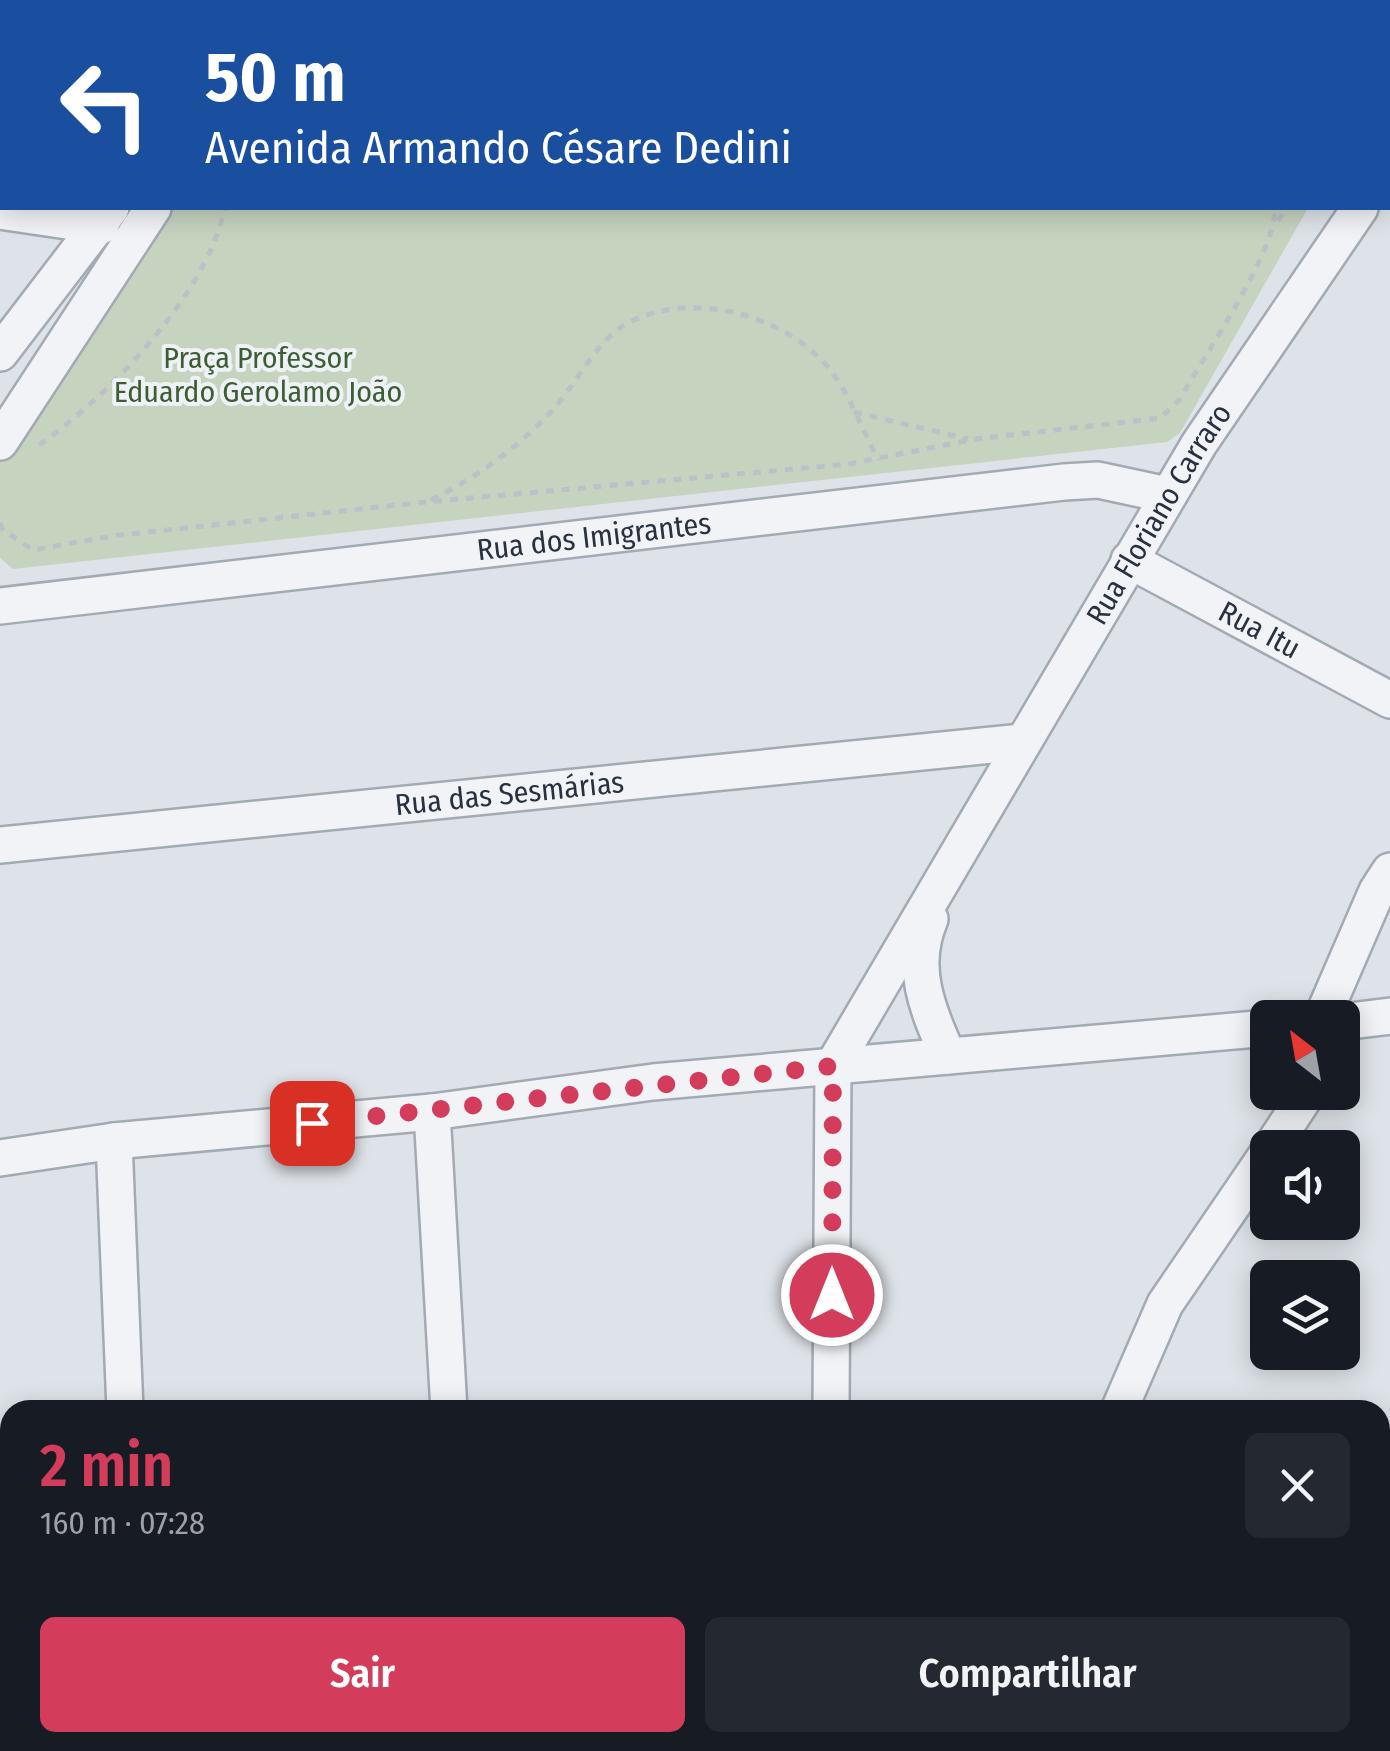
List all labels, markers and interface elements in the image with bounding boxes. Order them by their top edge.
text: 50 m [205,36,346,120]
icon: left [40,40,170,170]
text: Avenida Armando Césare Dedini [205,121,792,175]
park label: Praça Professor Eduardo Gerolamo João [114,340,402,410]
street label: Rua Floriano Carraro [1079,397,1239,631]
street label: Rua dos Imigrantes [475,505,713,568]
street label: Rua Itu [1212,593,1306,666]
street label: Rua das Sesmárias [393,764,626,823]
north arrow [1250,1000,1360,1110]
map controls [1250,1000,1360,1370]
pin [270,1081,355,1166]
icon: arrive [285,1096,340,1151]
button: sound [1250,1130,1360,1240]
position arrow [780,1243,884,1347]
button: layers [1250,1260,1360,1370]
text: 2 min [40,1430,173,1502]
button: close [1245,1433,1350,1538]
text: 160 m · 07:28 [40,1504,205,1542]
button: Sair [40,1617,685,1732]
button: Compartilhar [705,1617,1350,1732]

